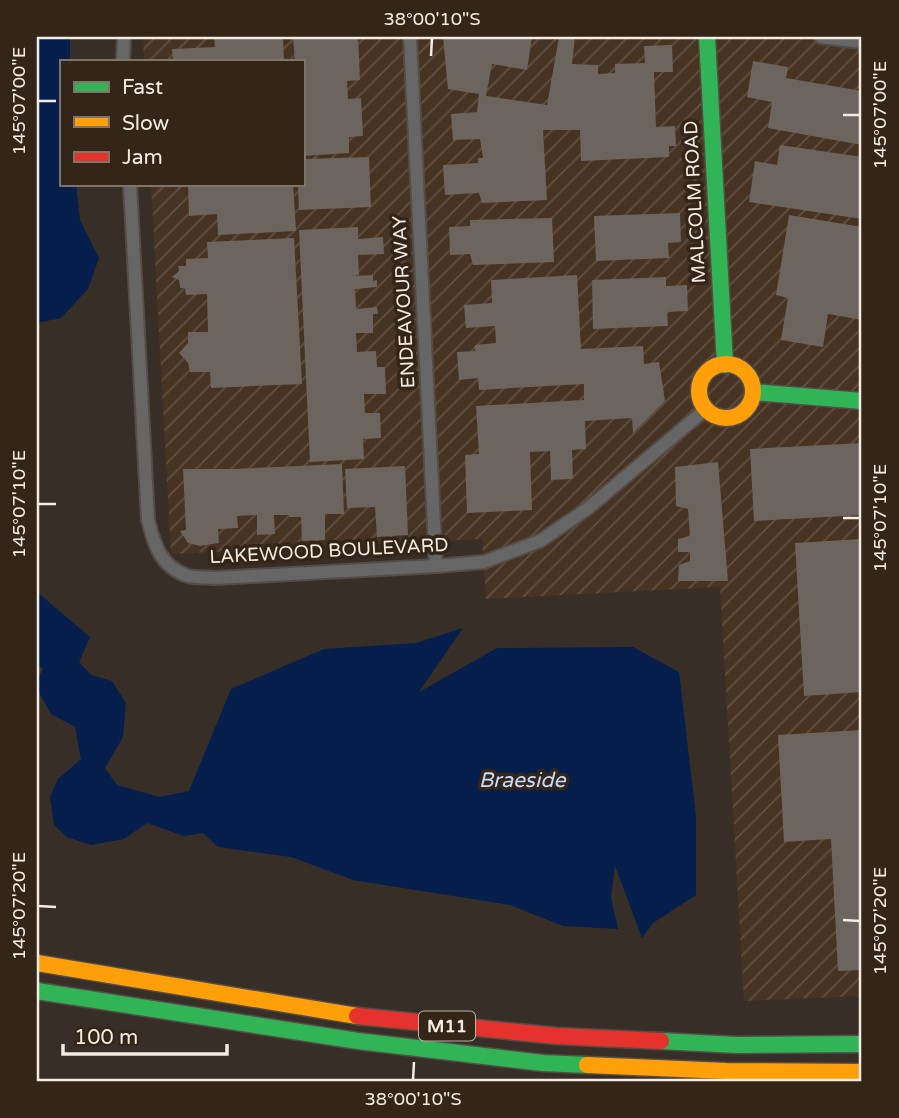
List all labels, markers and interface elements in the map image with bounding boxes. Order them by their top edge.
text: 38°00'10"S [383,8,481,30]
text: 145°07'00"E [8,47,30,155]
legend [60,60,304,186]
text: 145°07'00"E [869,61,891,169]
text: Fast [122,75,163,100]
text: Slow [122,111,170,136]
street label: MALCOLM ROAD [680,120,710,284]
text: Jam [122,145,163,170]
street label: ENDEAVOUR WAY [388,215,420,389]
text: 145°07'10"E [8,450,30,558]
text: 145°07'10"E [869,464,891,572]
street label: LAKEWOOD BOULEVARD [209,534,449,568]
water label: Braeside [479,768,566,793]
text: 145°07'20"E [8,852,30,960]
text: 145°07'20"E [869,867,891,975]
road number: M11 [419,1012,475,1041]
scale bar [63,1013,228,1057]
text: 100 m [74,1025,138,1050]
text: 38°00'10"S [364,1088,462,1110]

